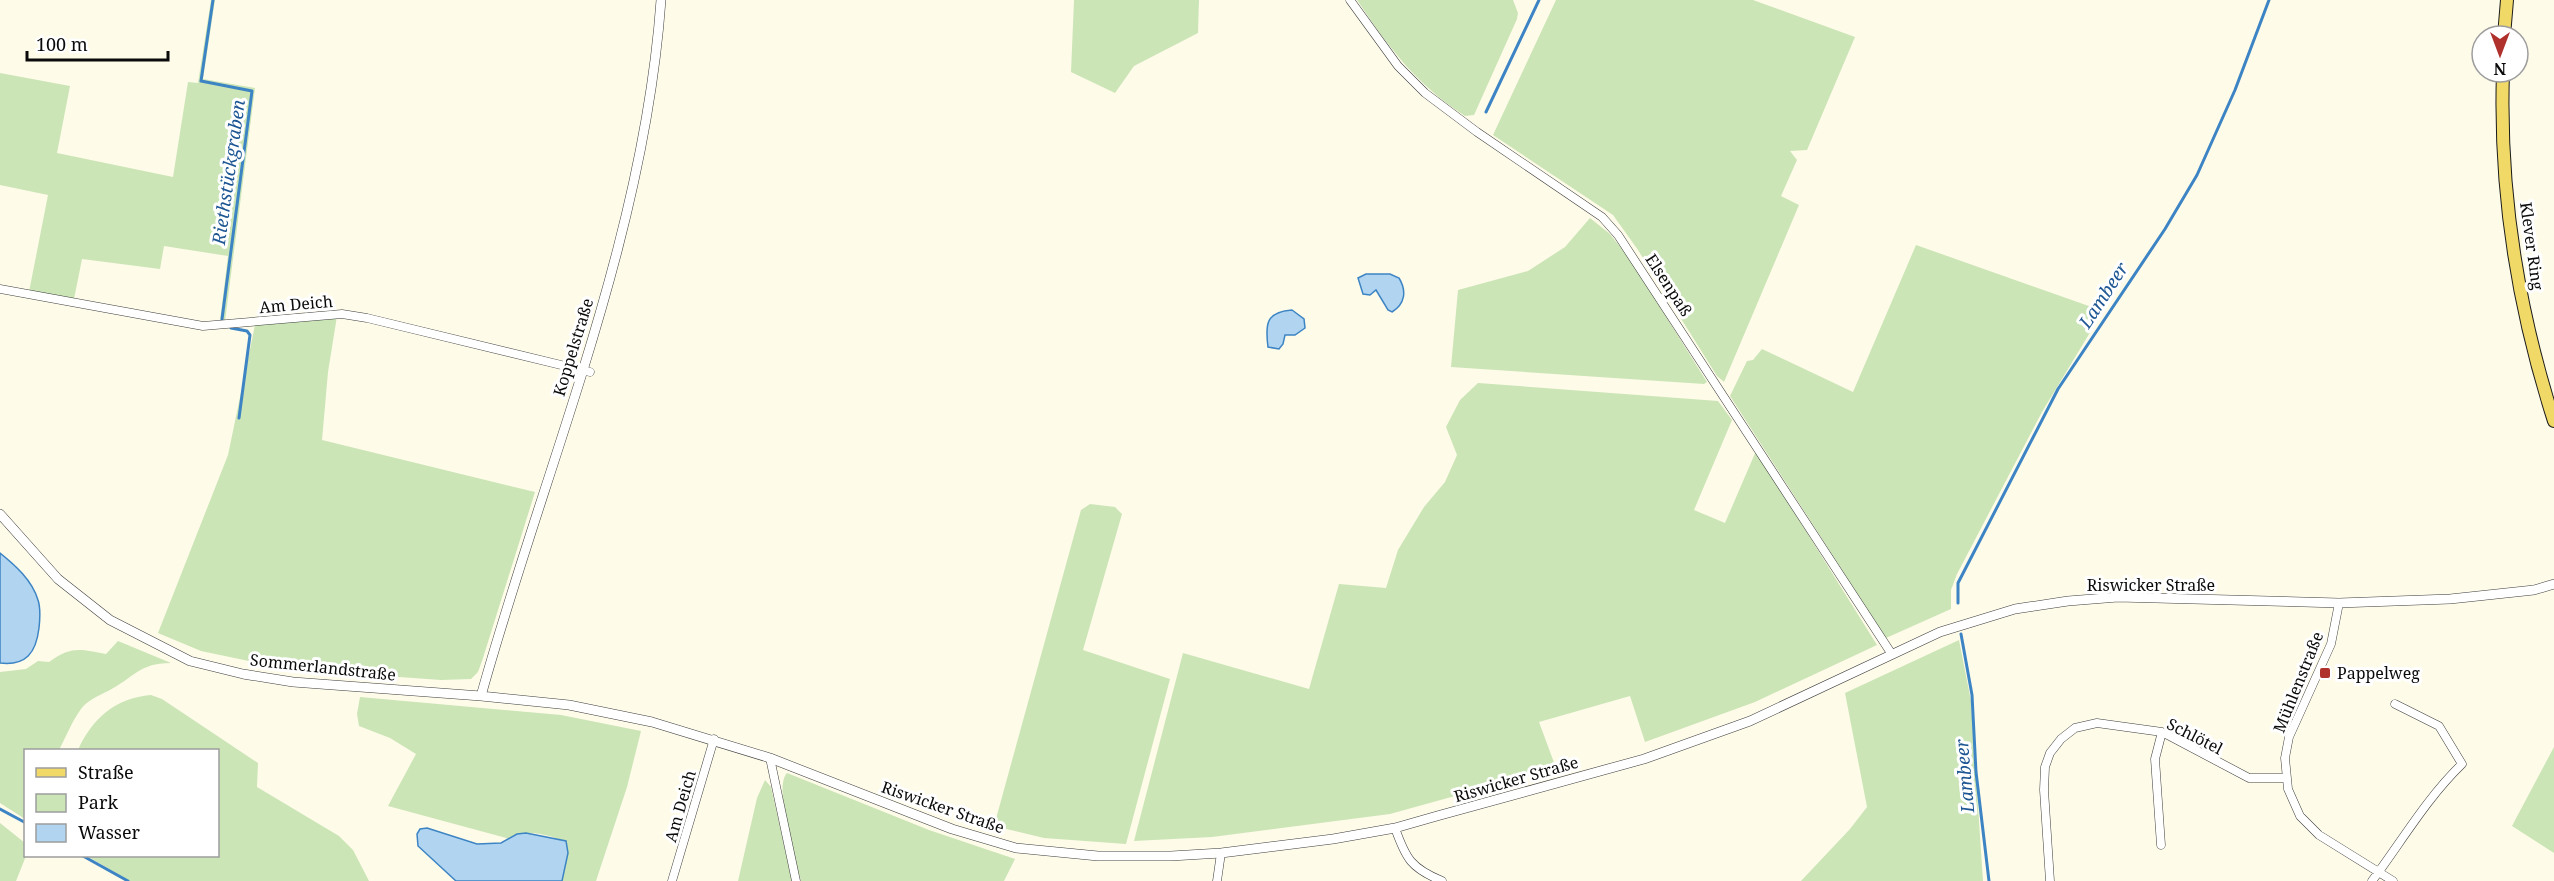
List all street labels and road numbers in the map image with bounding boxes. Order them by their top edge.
street label: Klever Ring [2515,201,2549,292]
street label: Elsenpaß [1641,250,1697,320]
street label: Am Deich [258,290,334,318]
street label: Koppelstraße [548,295,598,399]
street label: Riswicker Straße [2087,574,2215,596]
street label: Mühlenstraße [2268,628,2328,736]
street label: Sommerlandstraße [249,648,397,686]
street label: Schlötel [2163,713,2227,759]
street label: Riswicker Straße [1451,751,1581,807]
street label: Am Deich [659,767,701,845]
street label: Riswicker Straße [879,776,1007,838]

